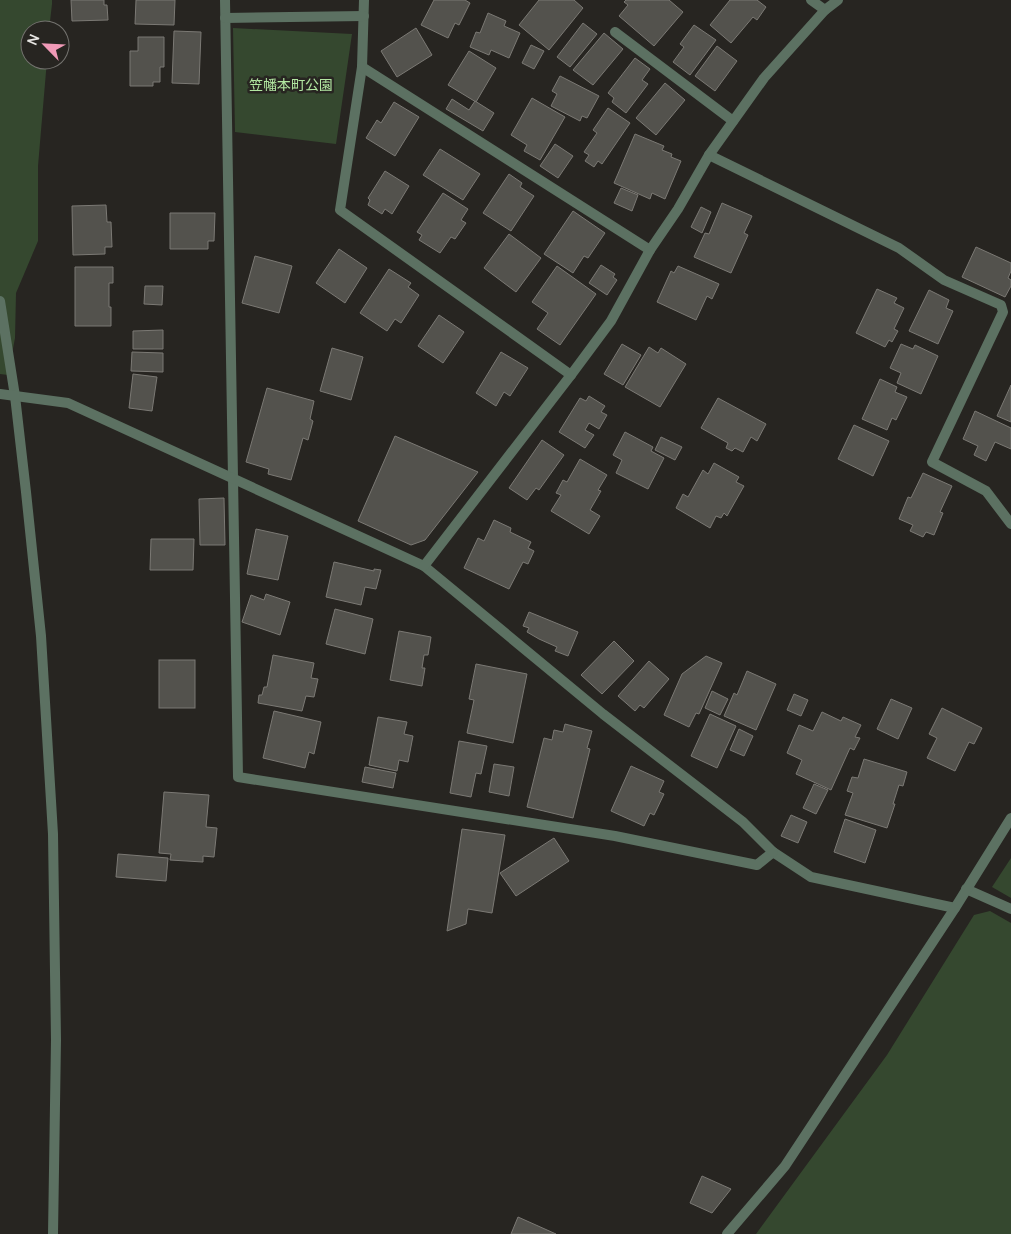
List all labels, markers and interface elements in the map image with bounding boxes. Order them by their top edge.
north arrow [20,20,70,70]
text: N [22,31,43,48]
park label: 笠幡本町公園 [249,75,333,94]

